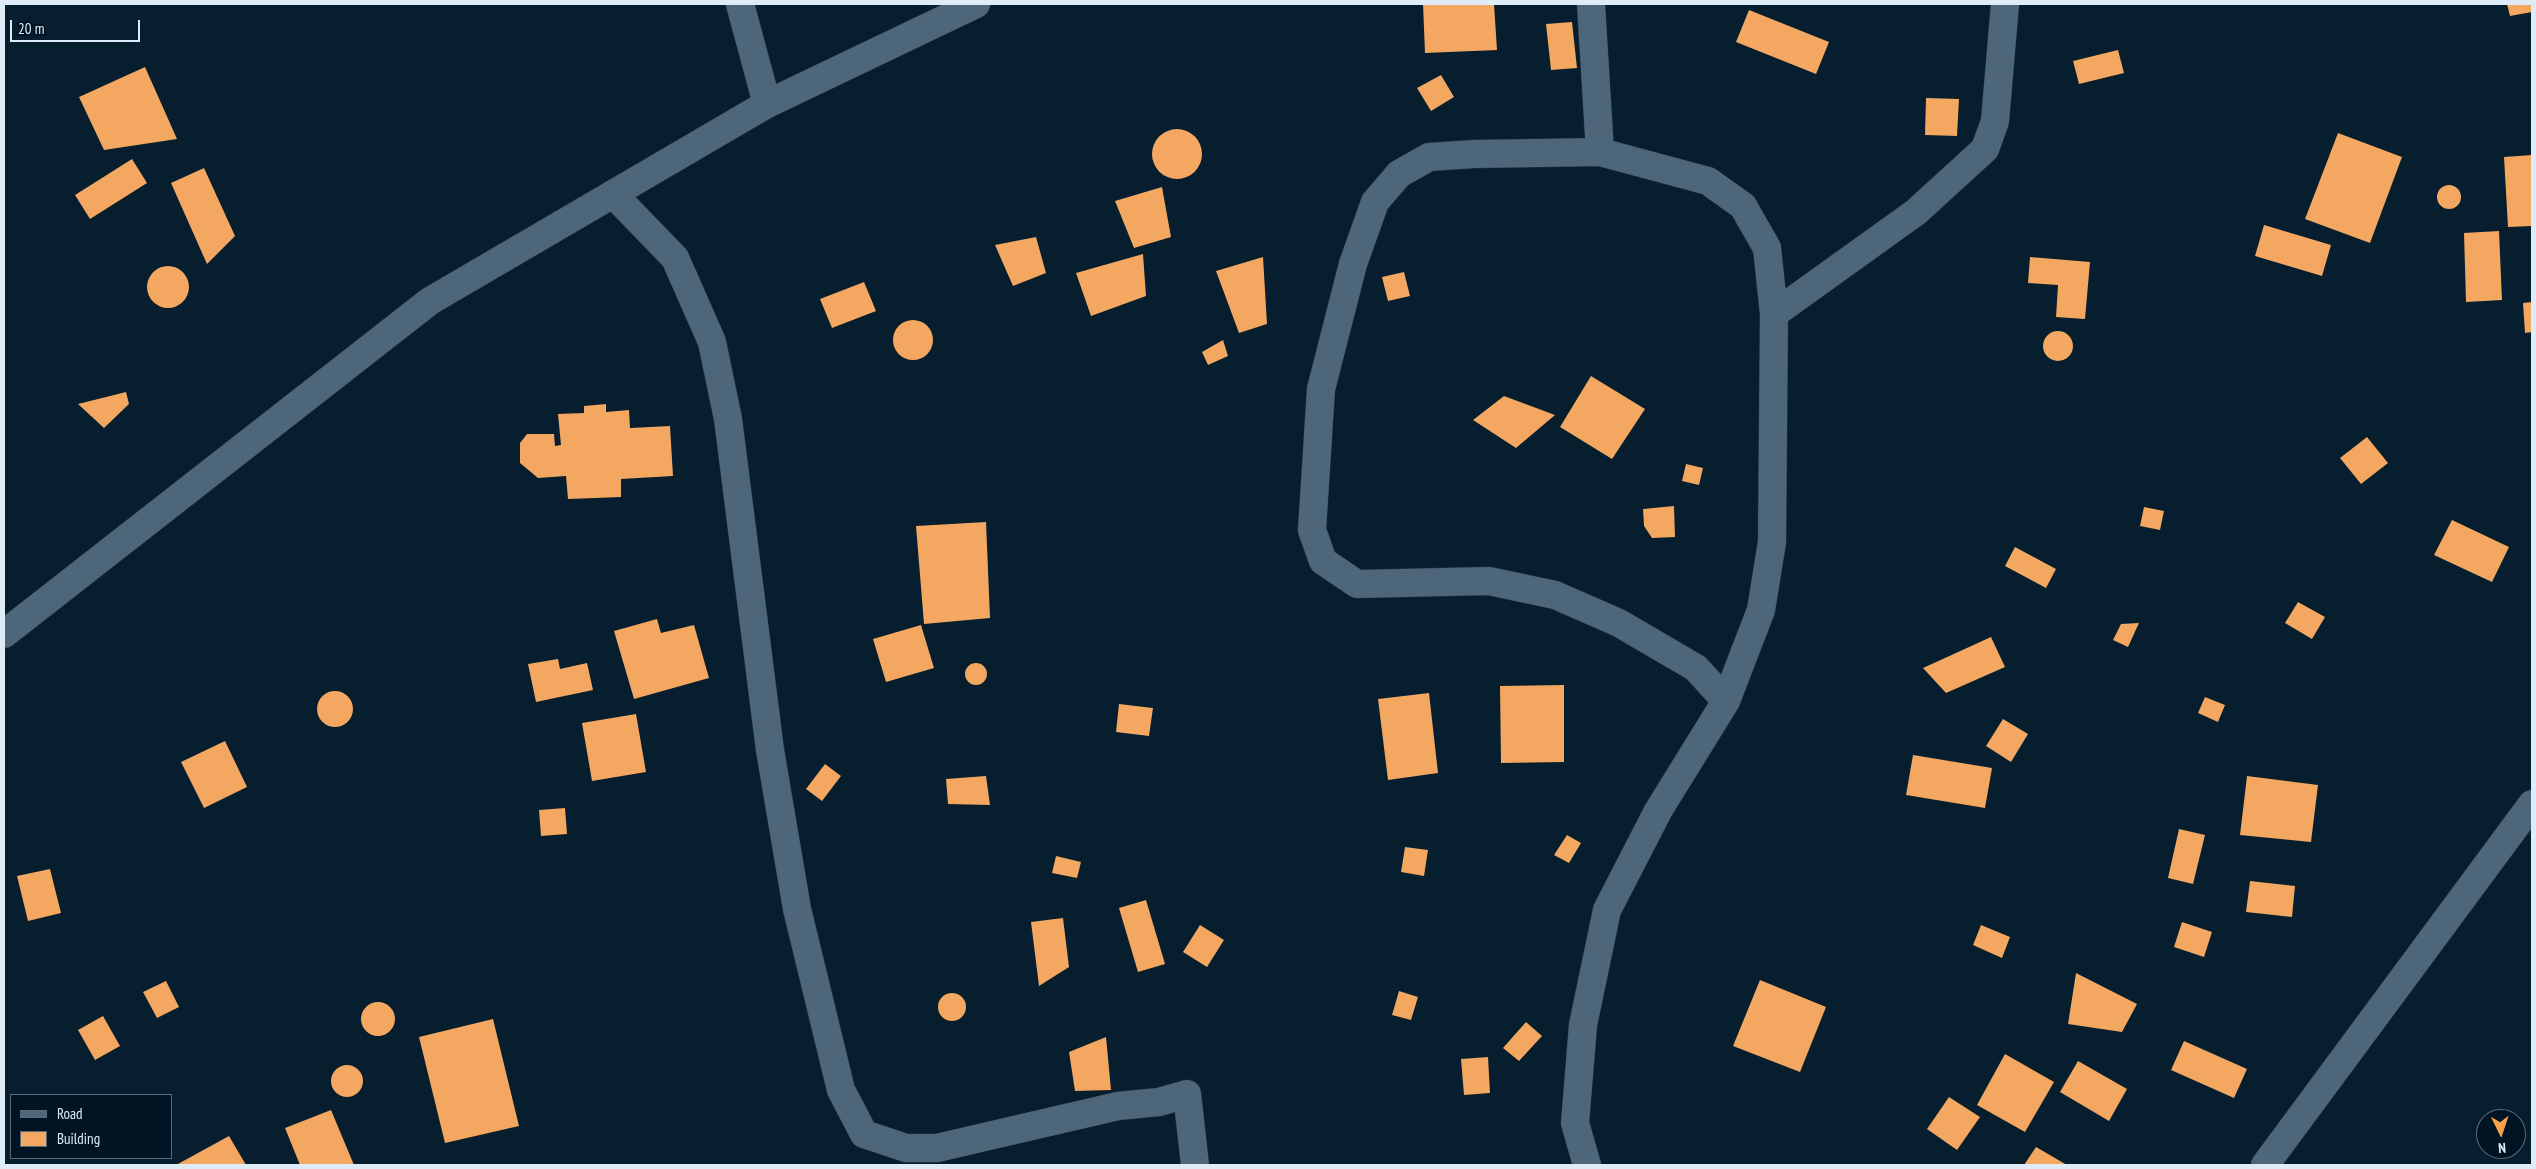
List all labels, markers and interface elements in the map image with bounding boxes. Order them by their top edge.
scale bar [12,10,142,42]
text: 20 m [18,19,44,38]
legend [10,1094,172,1159]
text: Road [57,1104,83,1123]
north arrow [2476,1109,2526,1159]
text: Building [57,1129,100,1148]
text: N [2498,1139,2506,1157]

